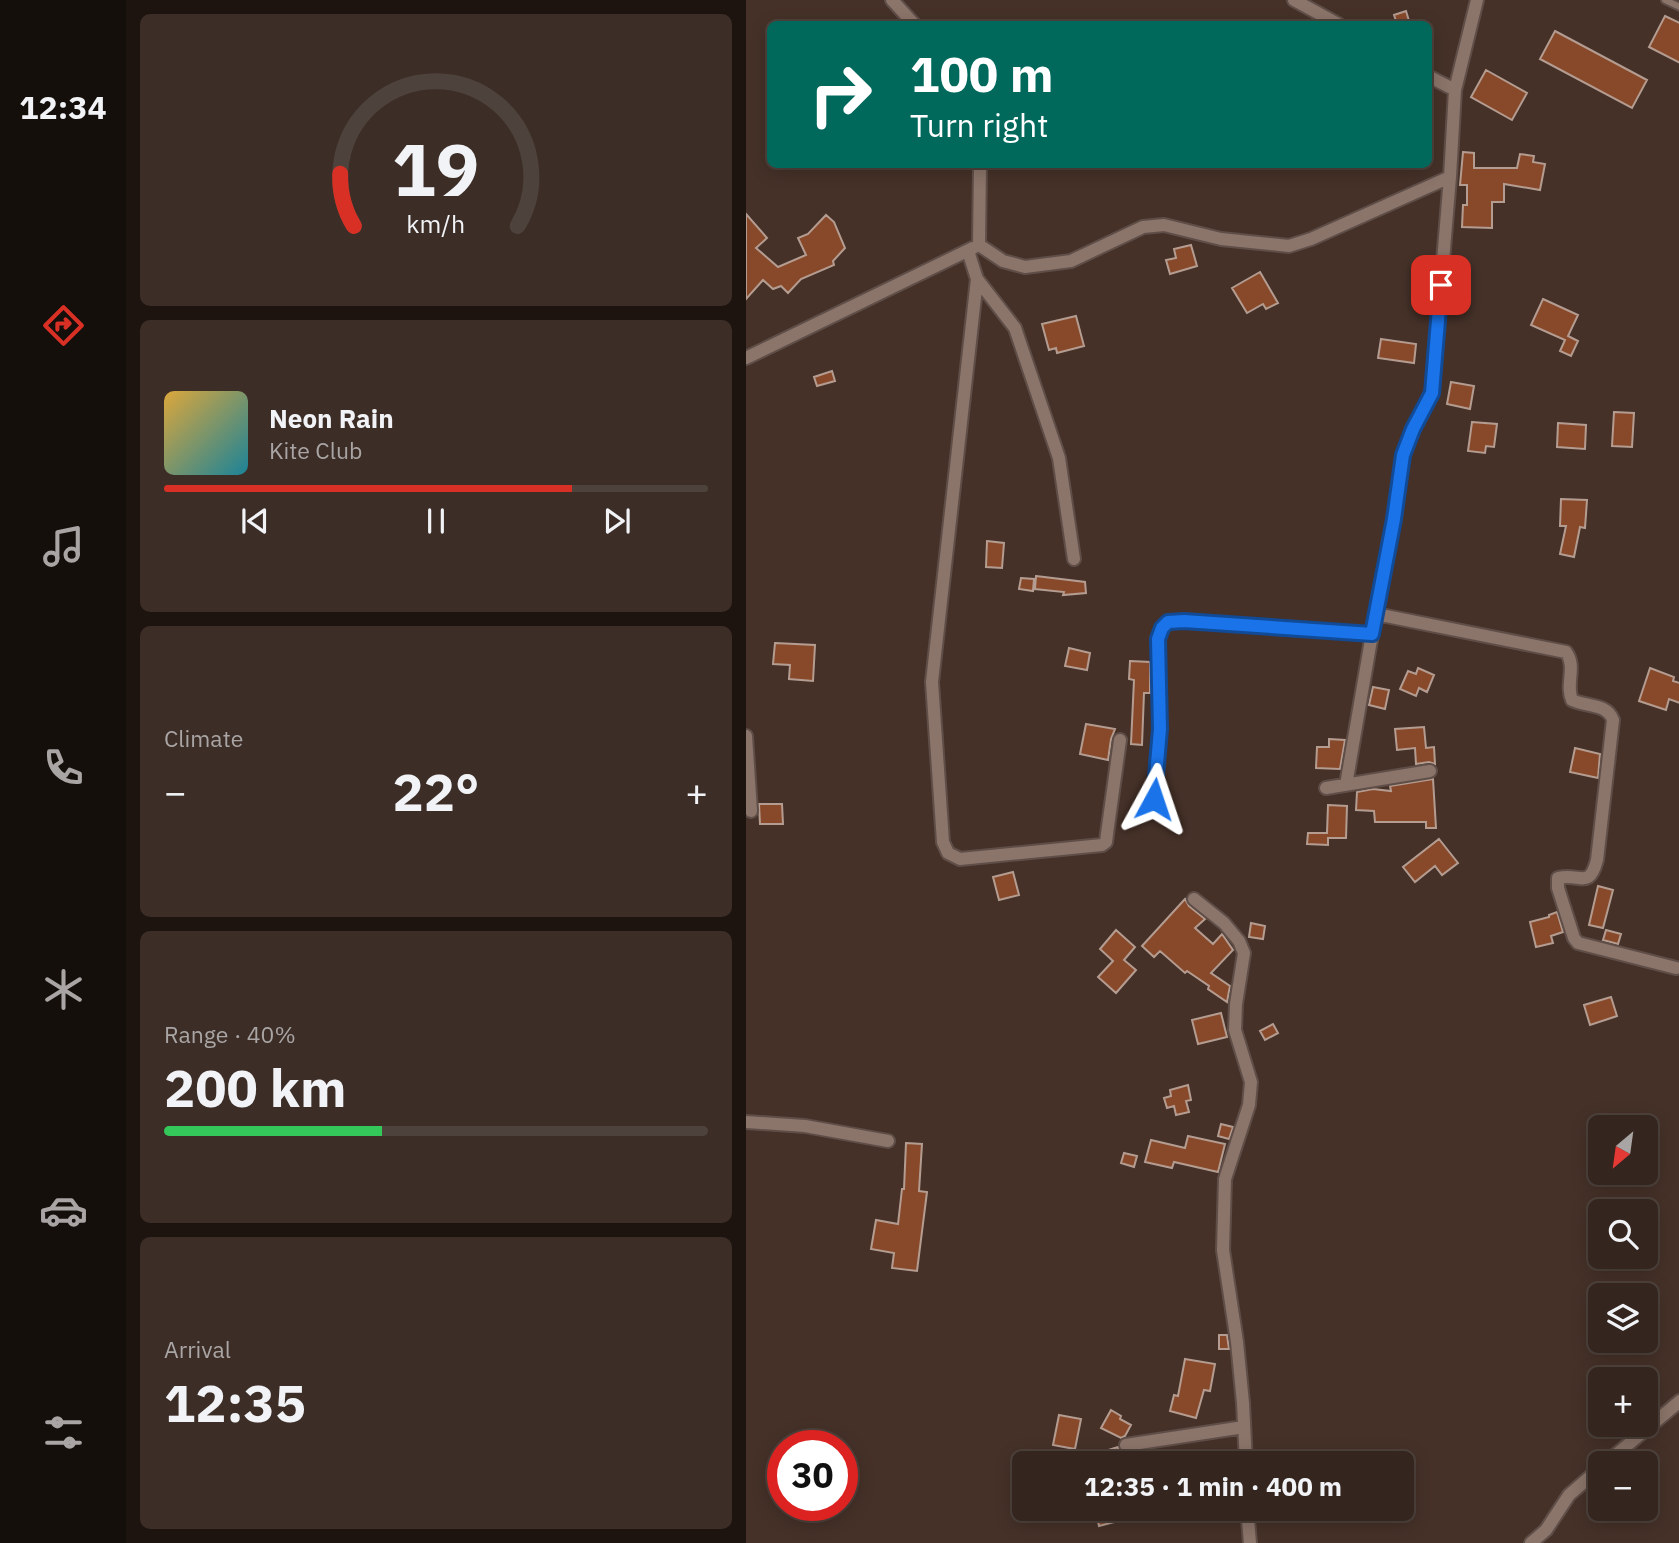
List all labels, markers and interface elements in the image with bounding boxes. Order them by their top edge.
text: 100 m [910,42,1054,105]
icon: right [795,49,886,140]
text: 12:34 [19,86,107,128]
text: Turn right [910,104,1048,146]
text: 19 [392,121,480,216]
text: km/h [407,207,465,240]
pin [1411,255,1471,315]
icon: arrive [1422,266,1460,304]
icon: directions [39,301,88,350]
text: Neon Rain [269,401,394,435]
text: Kite Club [269,435,362,465]
icon: previous [236,502,274,540]
icon: pause [417,502,455,540]
icon: next [598,502,636,540]
icon: music [39,522,88,571]
text: Climate [164,723,243,753]
icon: phone [39,743,88,792]
text: 22° [393,758,479,825]
position arrow [1117,762,1191,836]
text: − [164,767,187,816]
text: + [685,767,708,816]
icon: climate [39,965,88,1014]
text: Range · 40% [164,1019,296,1049]
text: 200 km [164,1054,346,1121]
north arrow [1588,1115,1658,1185]
map controls [1588,1115,1658,1521]
icon: car [39,1186,88,1235]
button: search [1588,1199,1658,1269]
button: layers [1588,1283,1658,1353]
text: Arrival [164,1334,231,1364]
button: + [1588,1367,1658,1437]
text: 12:35 [164,1369,306,1436]
icon: filters [39,1408,88,1457]
speed limit sign: 30 [767,1430,858,1521]
button: − [1588,1451,1658,1521]
text: 12:35 · 1 min · 400 m [1084,1469,1342,1503]

